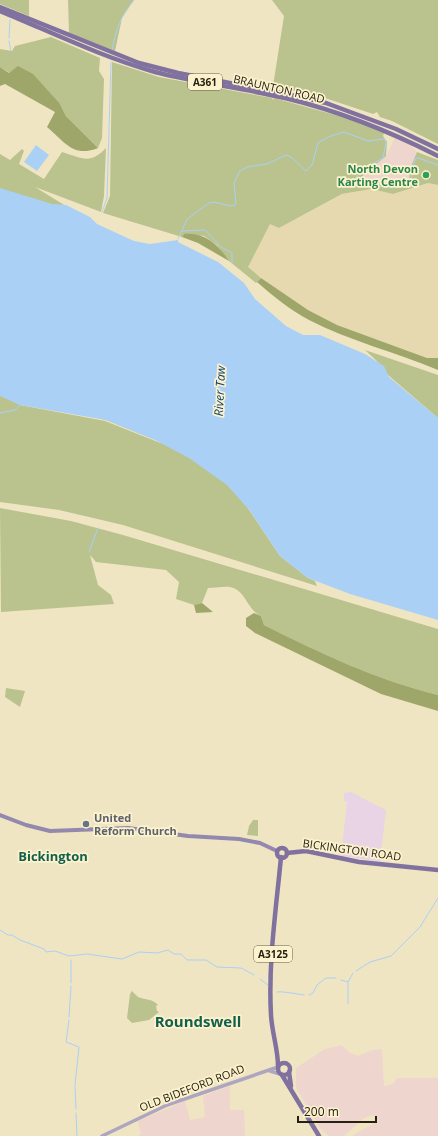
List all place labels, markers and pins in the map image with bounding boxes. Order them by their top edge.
place label: North Devon Karting Centre [338,161,418,189]
marker: North Devon Karting Centre [421,170,431,180]
place label: United Reform Church [94,810,177,838]
marker: United Reform Church [81,819,91,829]

